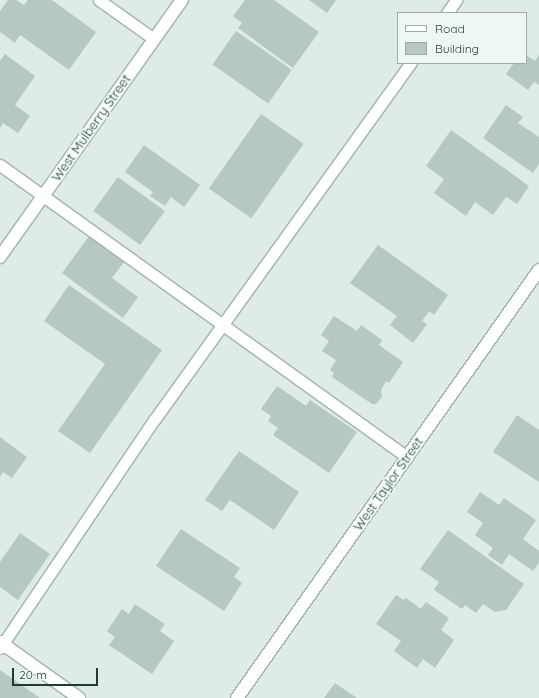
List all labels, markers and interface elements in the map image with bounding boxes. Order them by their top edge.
legend [397,12,527,64]
text: Road [435,21,465,36]
text: Building [435,41,479,56]
street label: West Mulberry Street [48,72,134,184]
street label: West Taylor Street [350,434,426,534]
scale bar [14,660,100,686]
text: 20 m [19,667,47,682]

